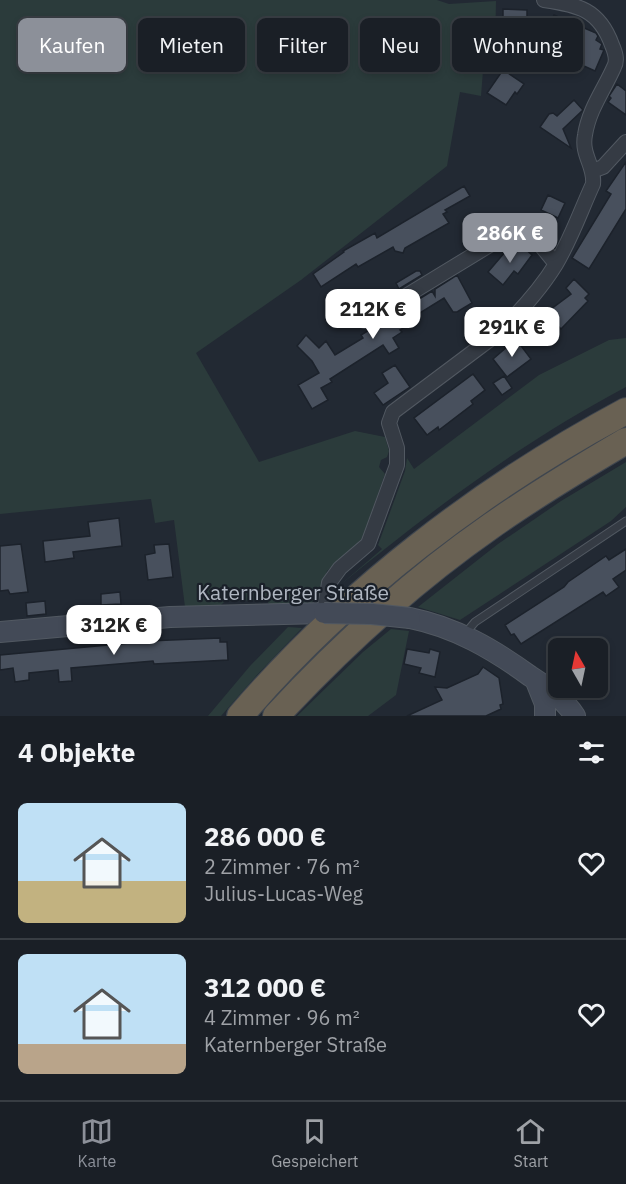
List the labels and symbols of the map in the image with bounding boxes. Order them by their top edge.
pin: 286K € [461,213,559,264]
pin: 212K € [324,289,422,340]
pin: 291K € [463,307,561,358]
street label: Katernberger Straße [197,578,389,606]
pin: 312K € [65,605,163,656]
north arrow [548,638,608,698]

